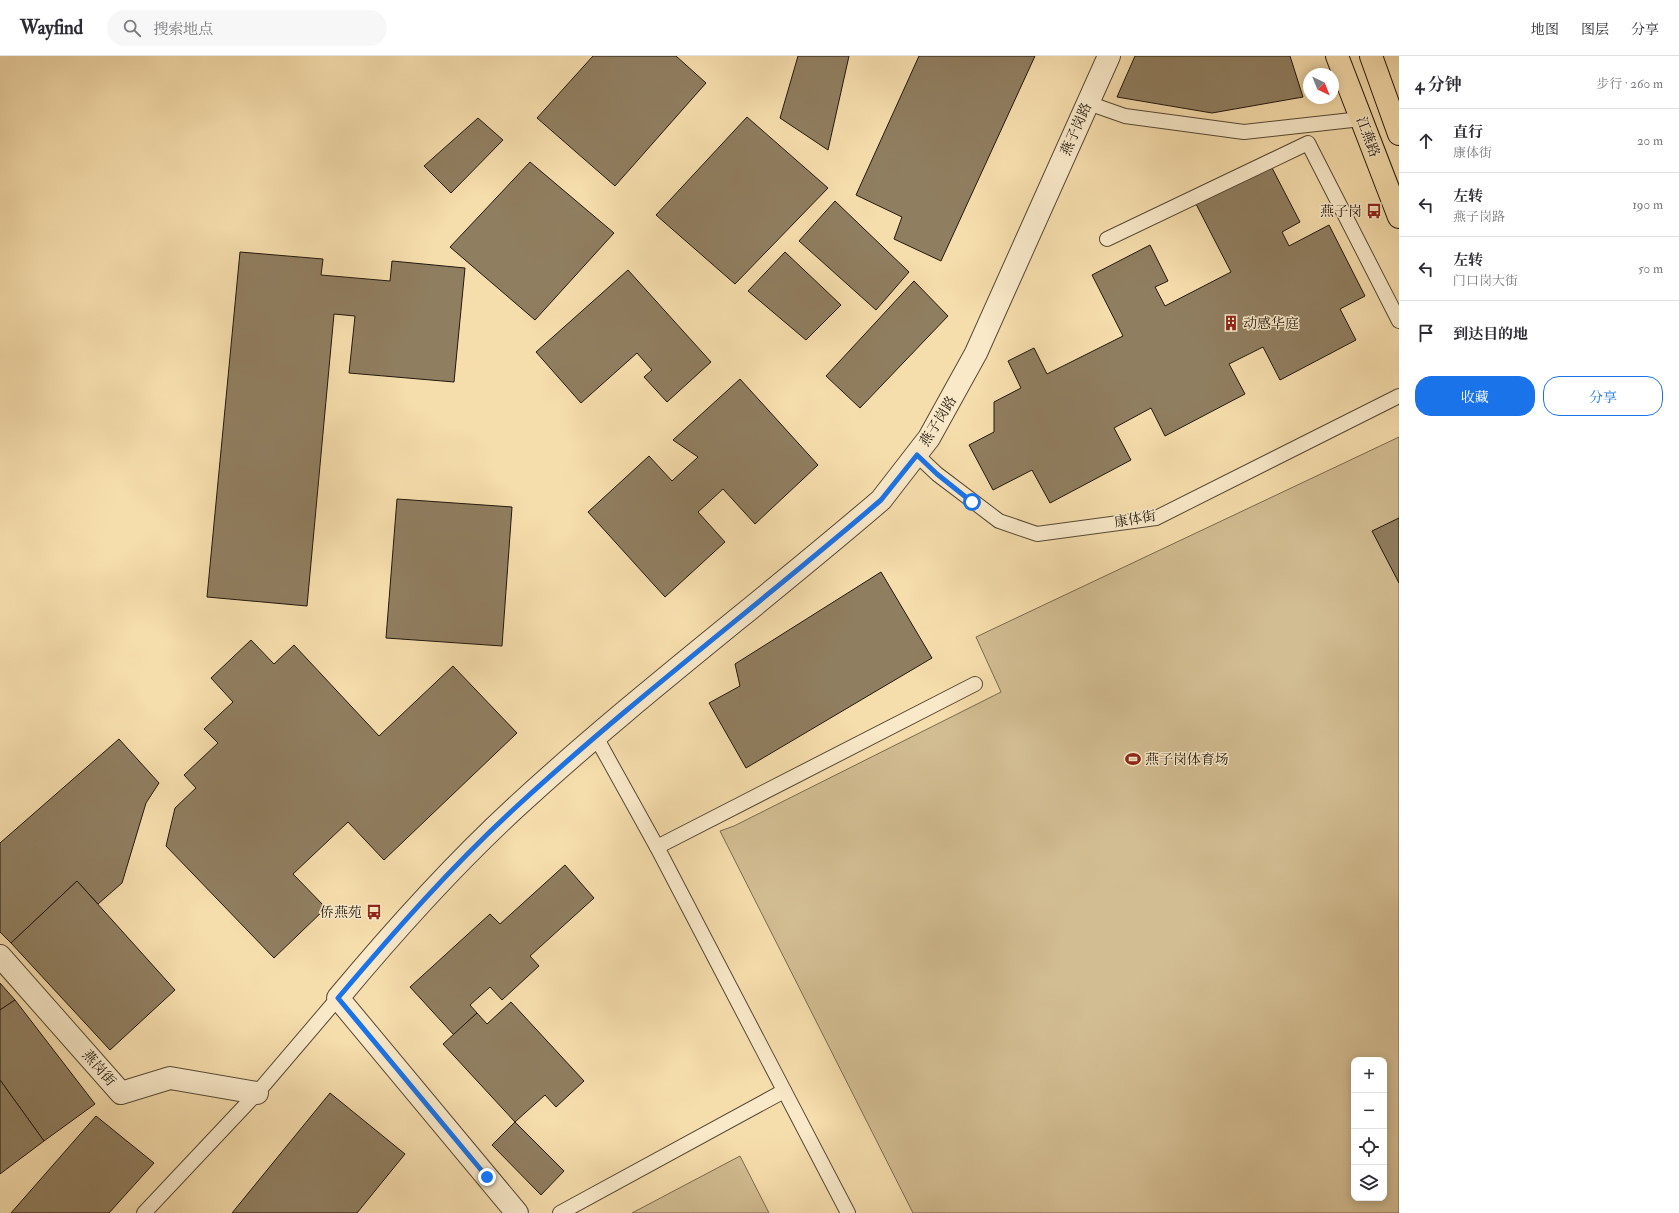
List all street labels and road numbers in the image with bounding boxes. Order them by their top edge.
street label: 燕子岗路 [1057,100,1095,158]
street label: 江燕路 [1353,114,1383,160]
street label: 燕子岗路 [916,393,960,449]
street label: 康体街 [1113,507,1157,531]
street label: 燕岗街 [79,1047,119,1089]

